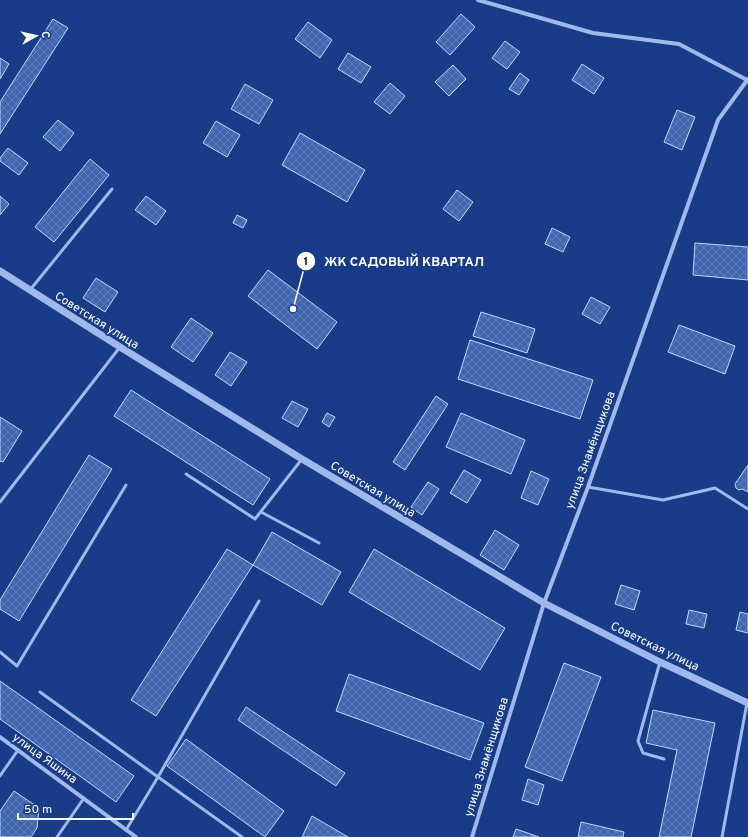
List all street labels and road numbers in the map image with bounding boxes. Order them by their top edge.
street label: Советская улица [51,288,142,353]
street label: улица Знамёнщикова [562,389,620,511]
street label: Советская улица [327,458,418,522]
street label: Советская улица [608,619,702,675]
street label: улица Знамёнщикова [461,696,513,819]
street label: улица Яшина [9,730,80,788]

